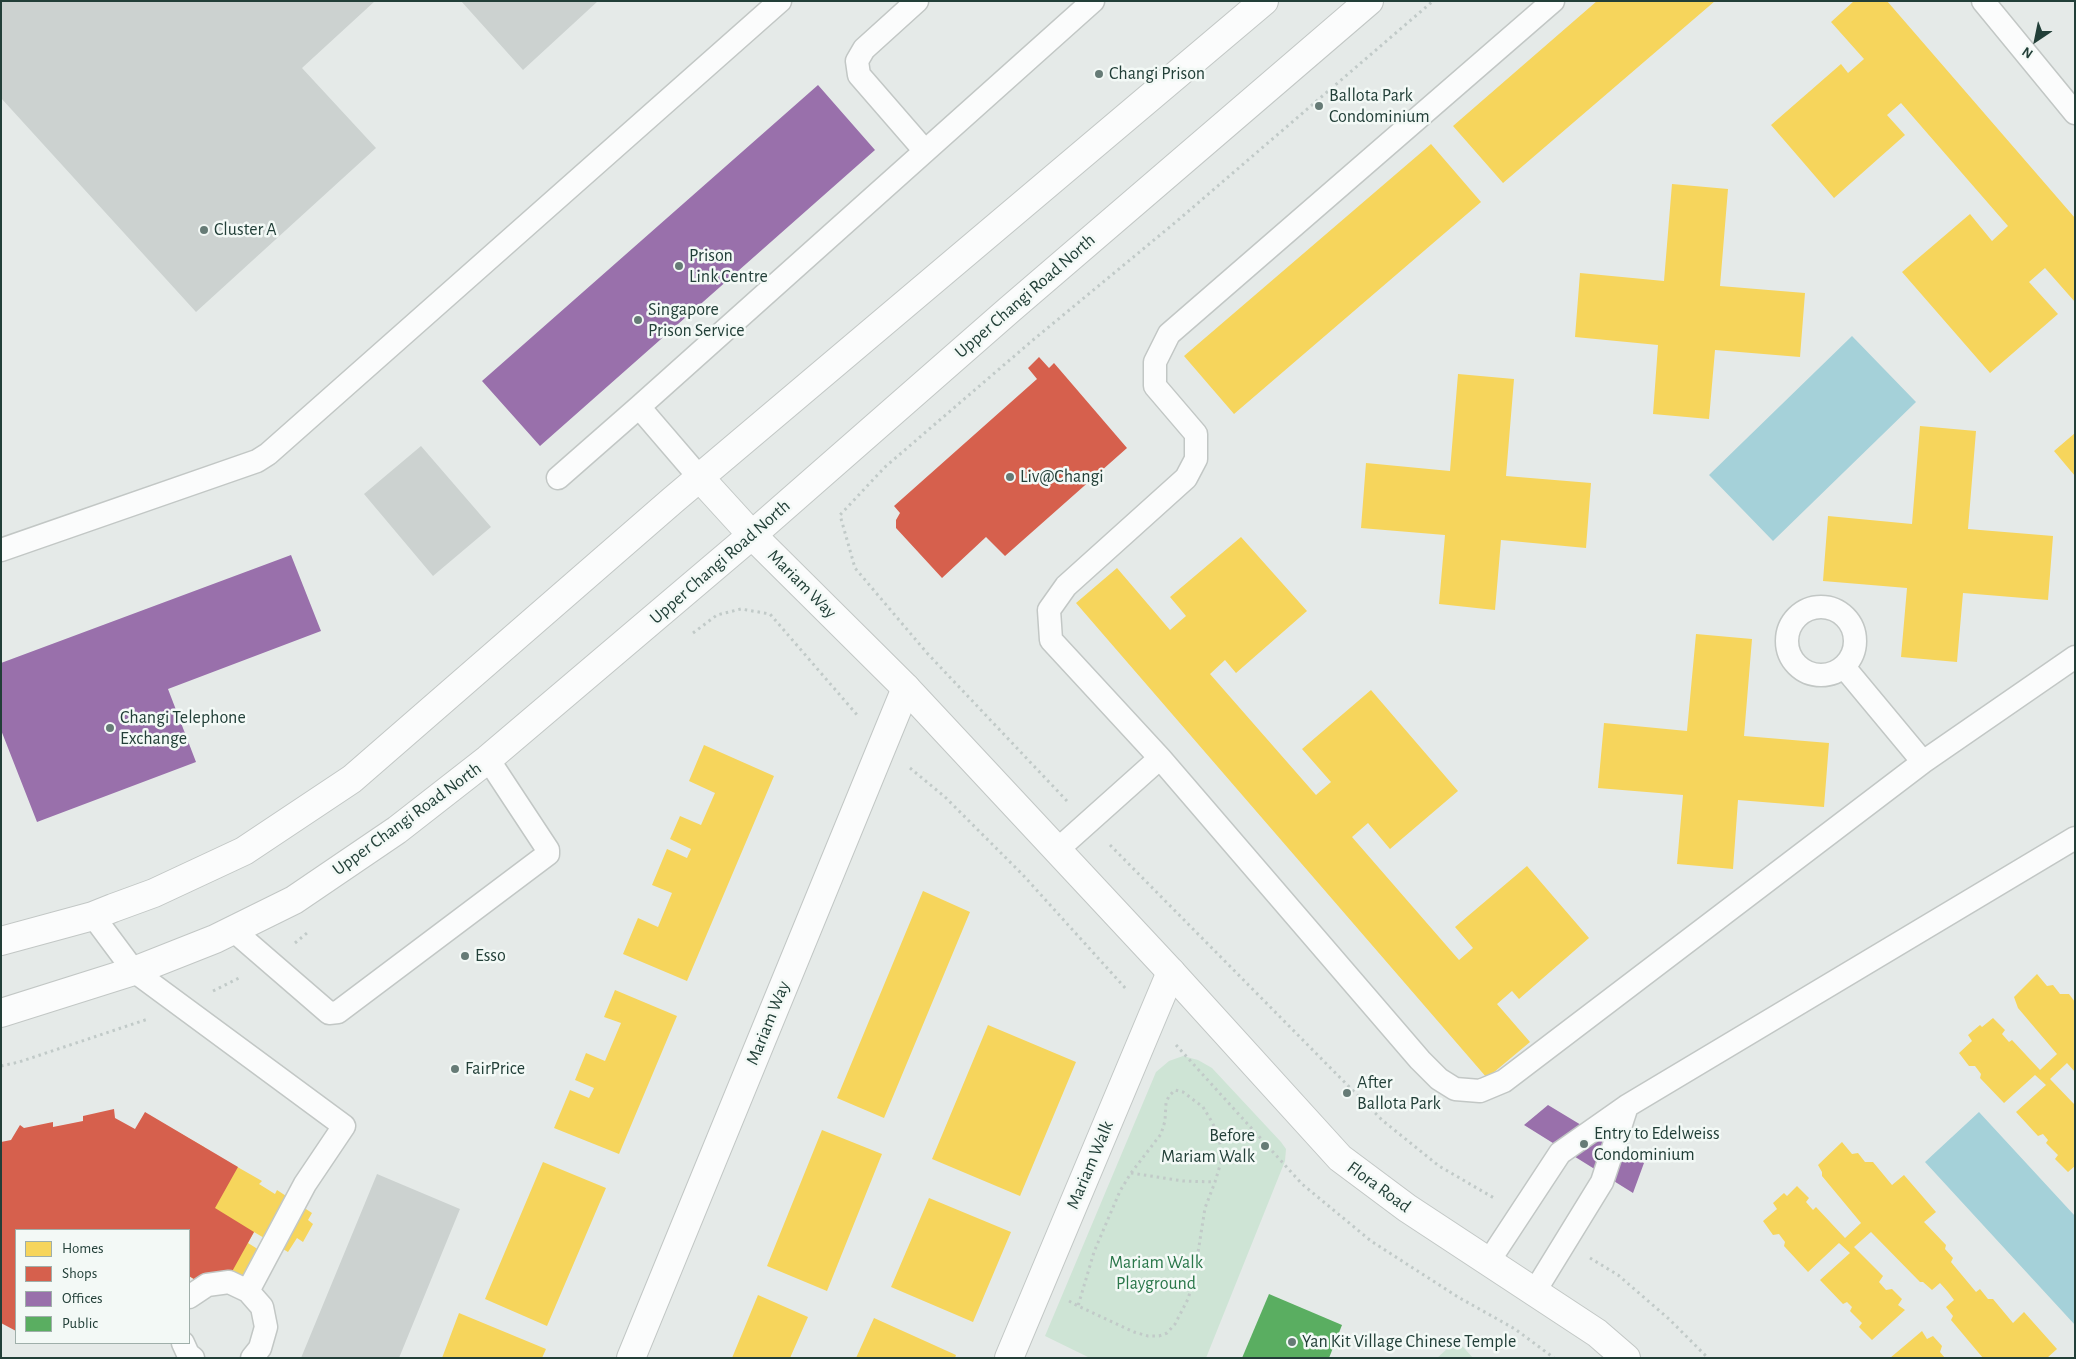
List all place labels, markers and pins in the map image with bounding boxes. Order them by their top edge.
place label: Changi Prison [1109,63,1205,85]
marker: Changi Prison [1093,68,1105,80]
place label: Ballota Park Condominium [1329,85,1430,128]
marker: Ballota Park Condominium [1313,100,1325,112]
place label: Cluster A [214,219,277,241]
marker: Cluster A [198,224,210,236]
place label: Prison Link Centre [689,245,768,288]
marker: Prison Link Centre [673,260,685,272]
place label: Singapore Prison Service [648,299,745,342]
marker: Singapore Prison Service [632,314,644,326]
place label: Liv@Changi [1020,466,1104,488]
marker: Liv@Changi [1004,471,1016,483]
place label: Changi Telephone Exchange [120,707,246,750]
marker: Changi Telephone Exchange [104,722,116,734]
place label: Esso [475,945,506,967]
marker: Esso [459,950,471,962]
place label: FairPrice [465,1058,525,1080]
marker: FairPrice [449,1063,461,1075]
place label: After Ballota Park [1357,1072,1441,1114]
marker: After Ballota Park [1341,1087,1353,1099]
place label: Entry to Edelweiss Condominium [1594,1123,1720,1166]
place label: Before Mariam Walk [1161,1125,1255,1168]
marker: Entry to Edelweiss Condominium [1578,1138,1590,1150]
marker: Before Mariam Walk [1259,1140,1271,1152]
place label: Yan Kit Village Chinese Temple [1302,1331,1516,1353]
marker: Yan Kit Village Chinese Temple [1286,1336,1298,1348]

